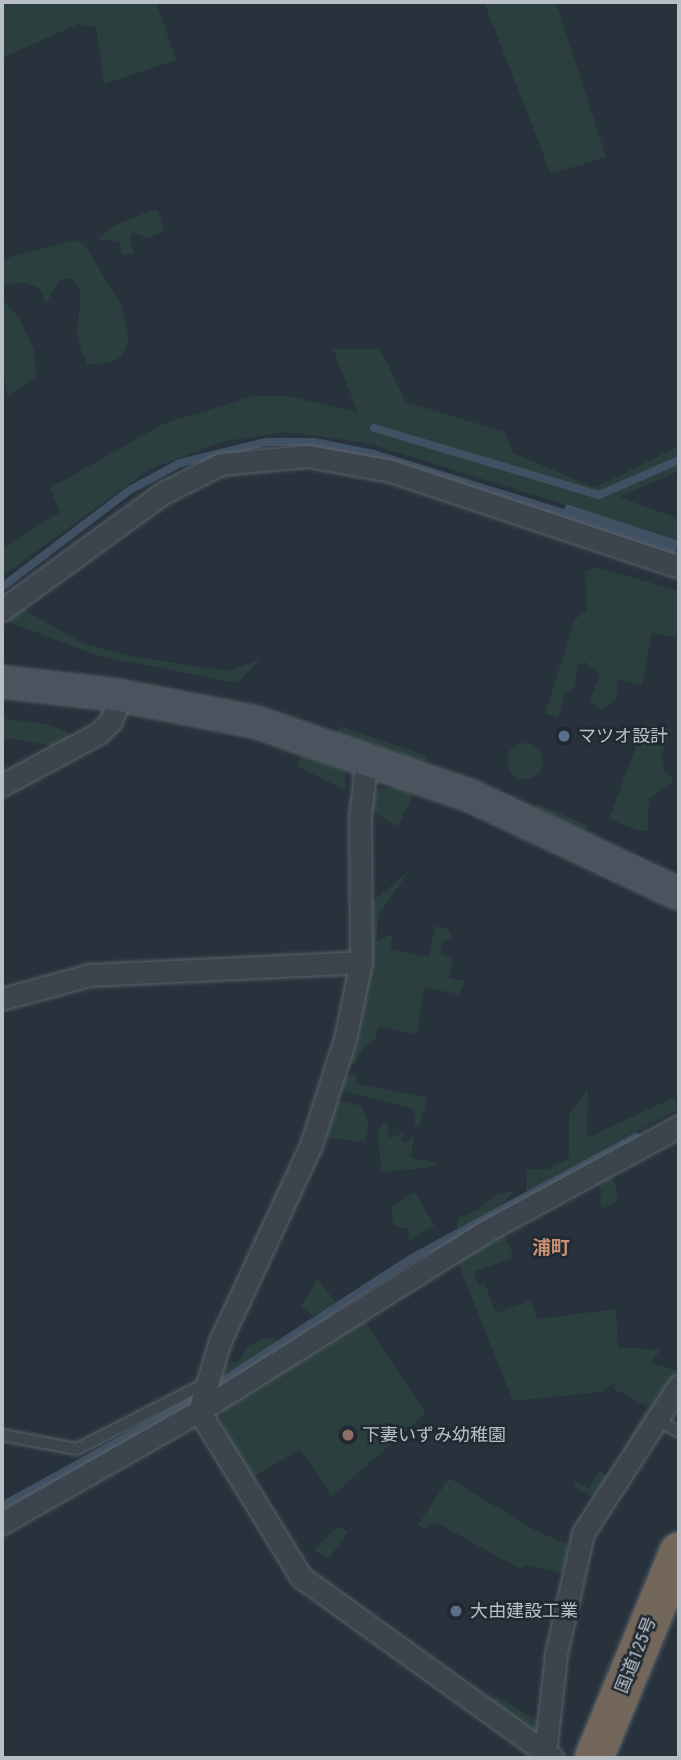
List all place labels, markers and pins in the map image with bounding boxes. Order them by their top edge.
place label: マツオ設計 [578,725,668,747]
marker: マツオ設計 [556,728,572,744]
place label: 下妻いずみ幼稚園 [362,1424,506,1446]
marker: 下妻いずみ幼稚園 [340,1427,356,1443]
place label: 大由建設工業 [470,1600,578,1622]
marker: 大由建設工業 [448,1603,464,1619]

